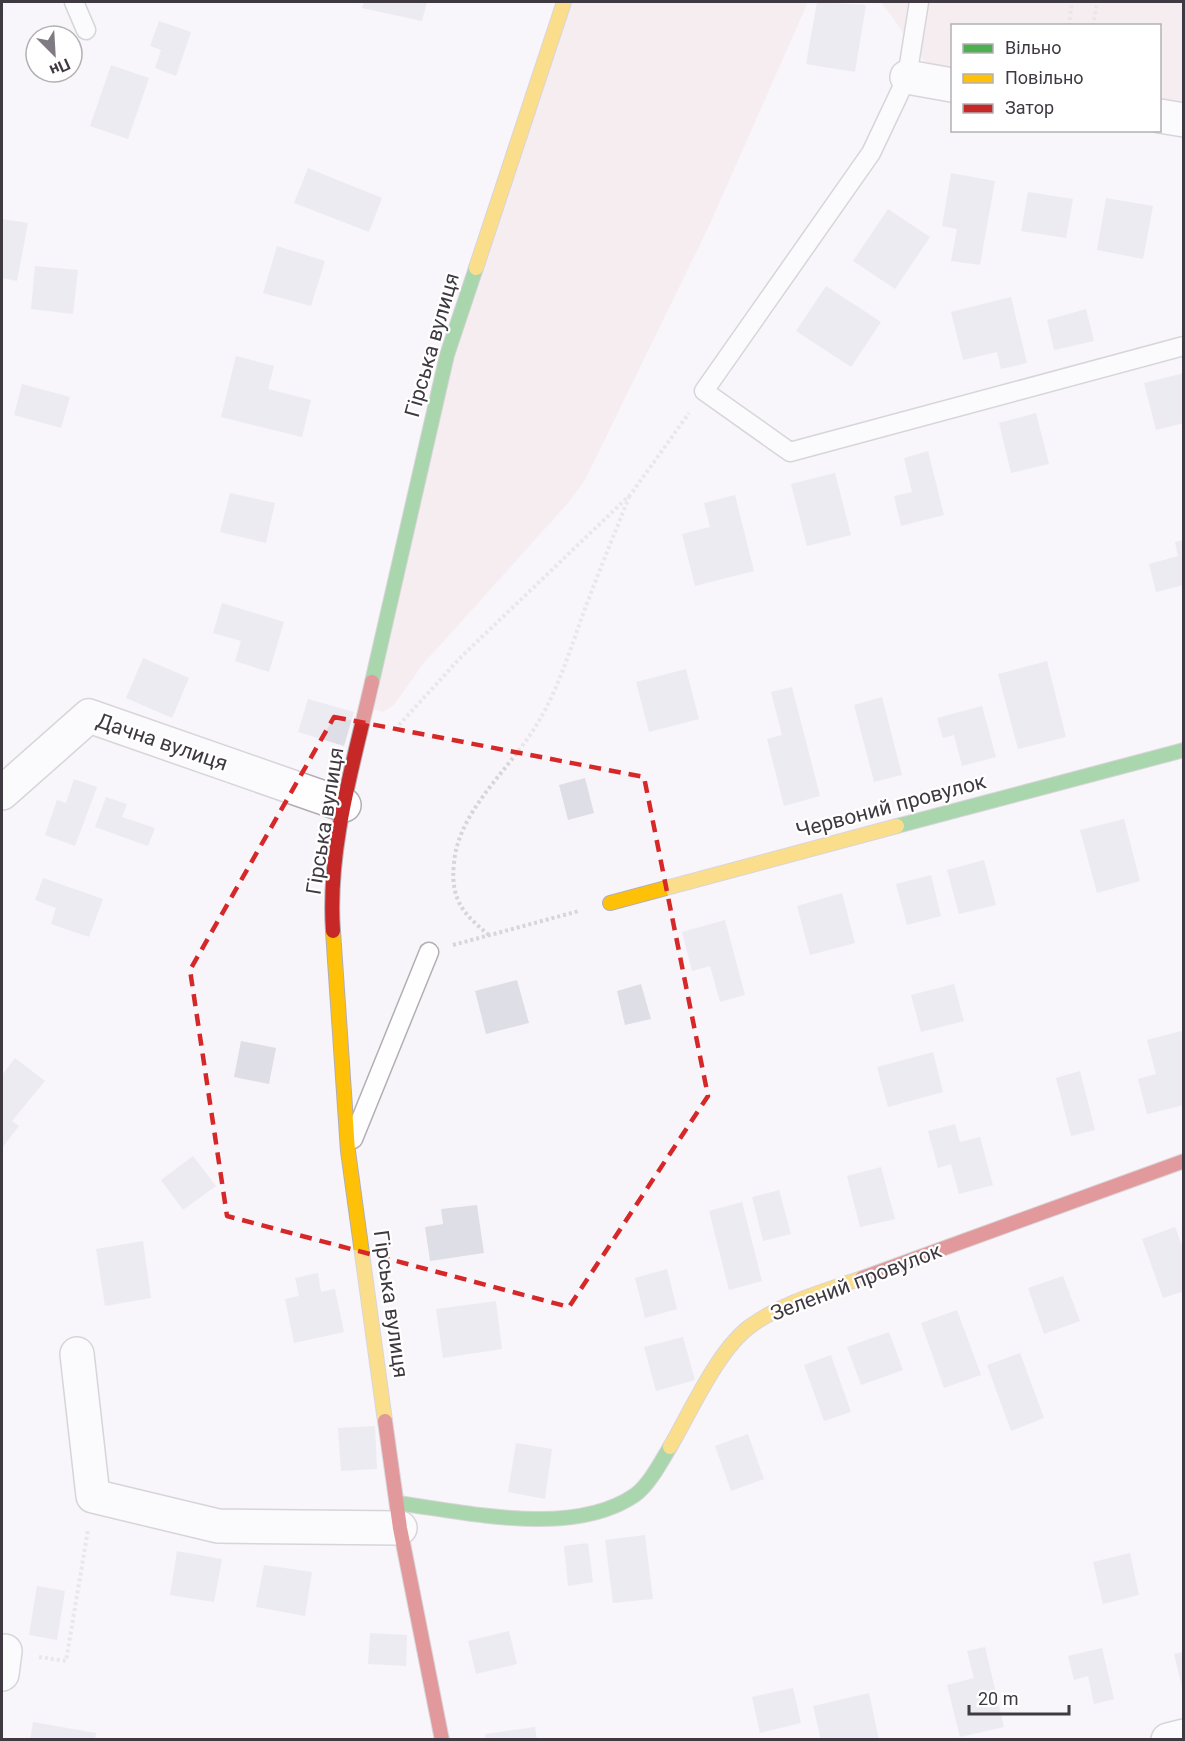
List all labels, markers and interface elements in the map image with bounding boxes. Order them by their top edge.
north arrow [24,24,84,84]
legend [951,24,1161,132]
text: Вільно [1005,37,1061,58]
text: Пн [47,54,73,80]
text: Повільно [1005,67,1084,88]
text: Затор [1005,97,1054,118]
street label: Гірська вулиця [400,270,464,420]
street label: Дачна вулиця [93,708,231,776]
street label: Гірська вулиця [302,746,348,896]
street label: Червоний провулок [793,769,989,843]
street label: Гірська вулиця [369,1229,413,1379]
street label: Зелений провулок [767,1238,945,1326]
scale bar [969,1678,1070,1716]
text: 20 m [978,1688,1018,1709]

